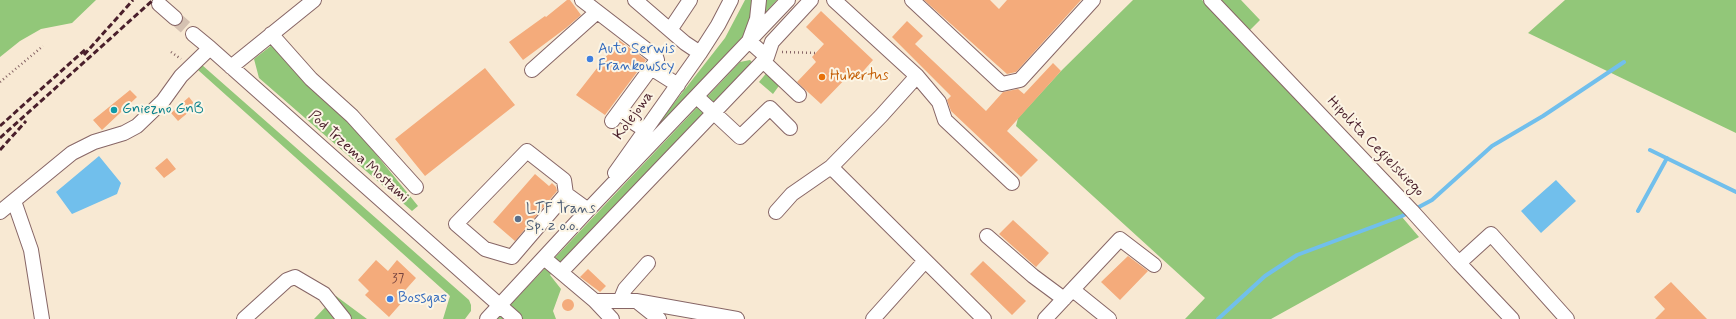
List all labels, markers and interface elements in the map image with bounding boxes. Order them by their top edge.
place label: Auto Serwis Frankowscy [598,41,675,76]
marker: Auto Serwis Frankowscy [585,54,595,64]
place label: Hubertus [830,68,889,86]
marker: Hubertus [817,72,827,82]
street label: Kolejowa [610,88,658,144]
street label: Hipolita Cegielskiego [1323,93,1427,201]
place label: Gniezno GnB [122,101,204,119]
marker: Gniezno GnB [109,105,119,115]
street label: Pod Trzema Mostami [304,107,412,207]
place label: LTF Trans Sp. z o.o. [526,201,596,236]
marker: LTF Trans Sp. z o.o. [513,214,523,224]
house number: 37 [392,271,404,287]
place label: Bossgas [398,290,447,308]
marker: Bossgas [385,294,395,304]

